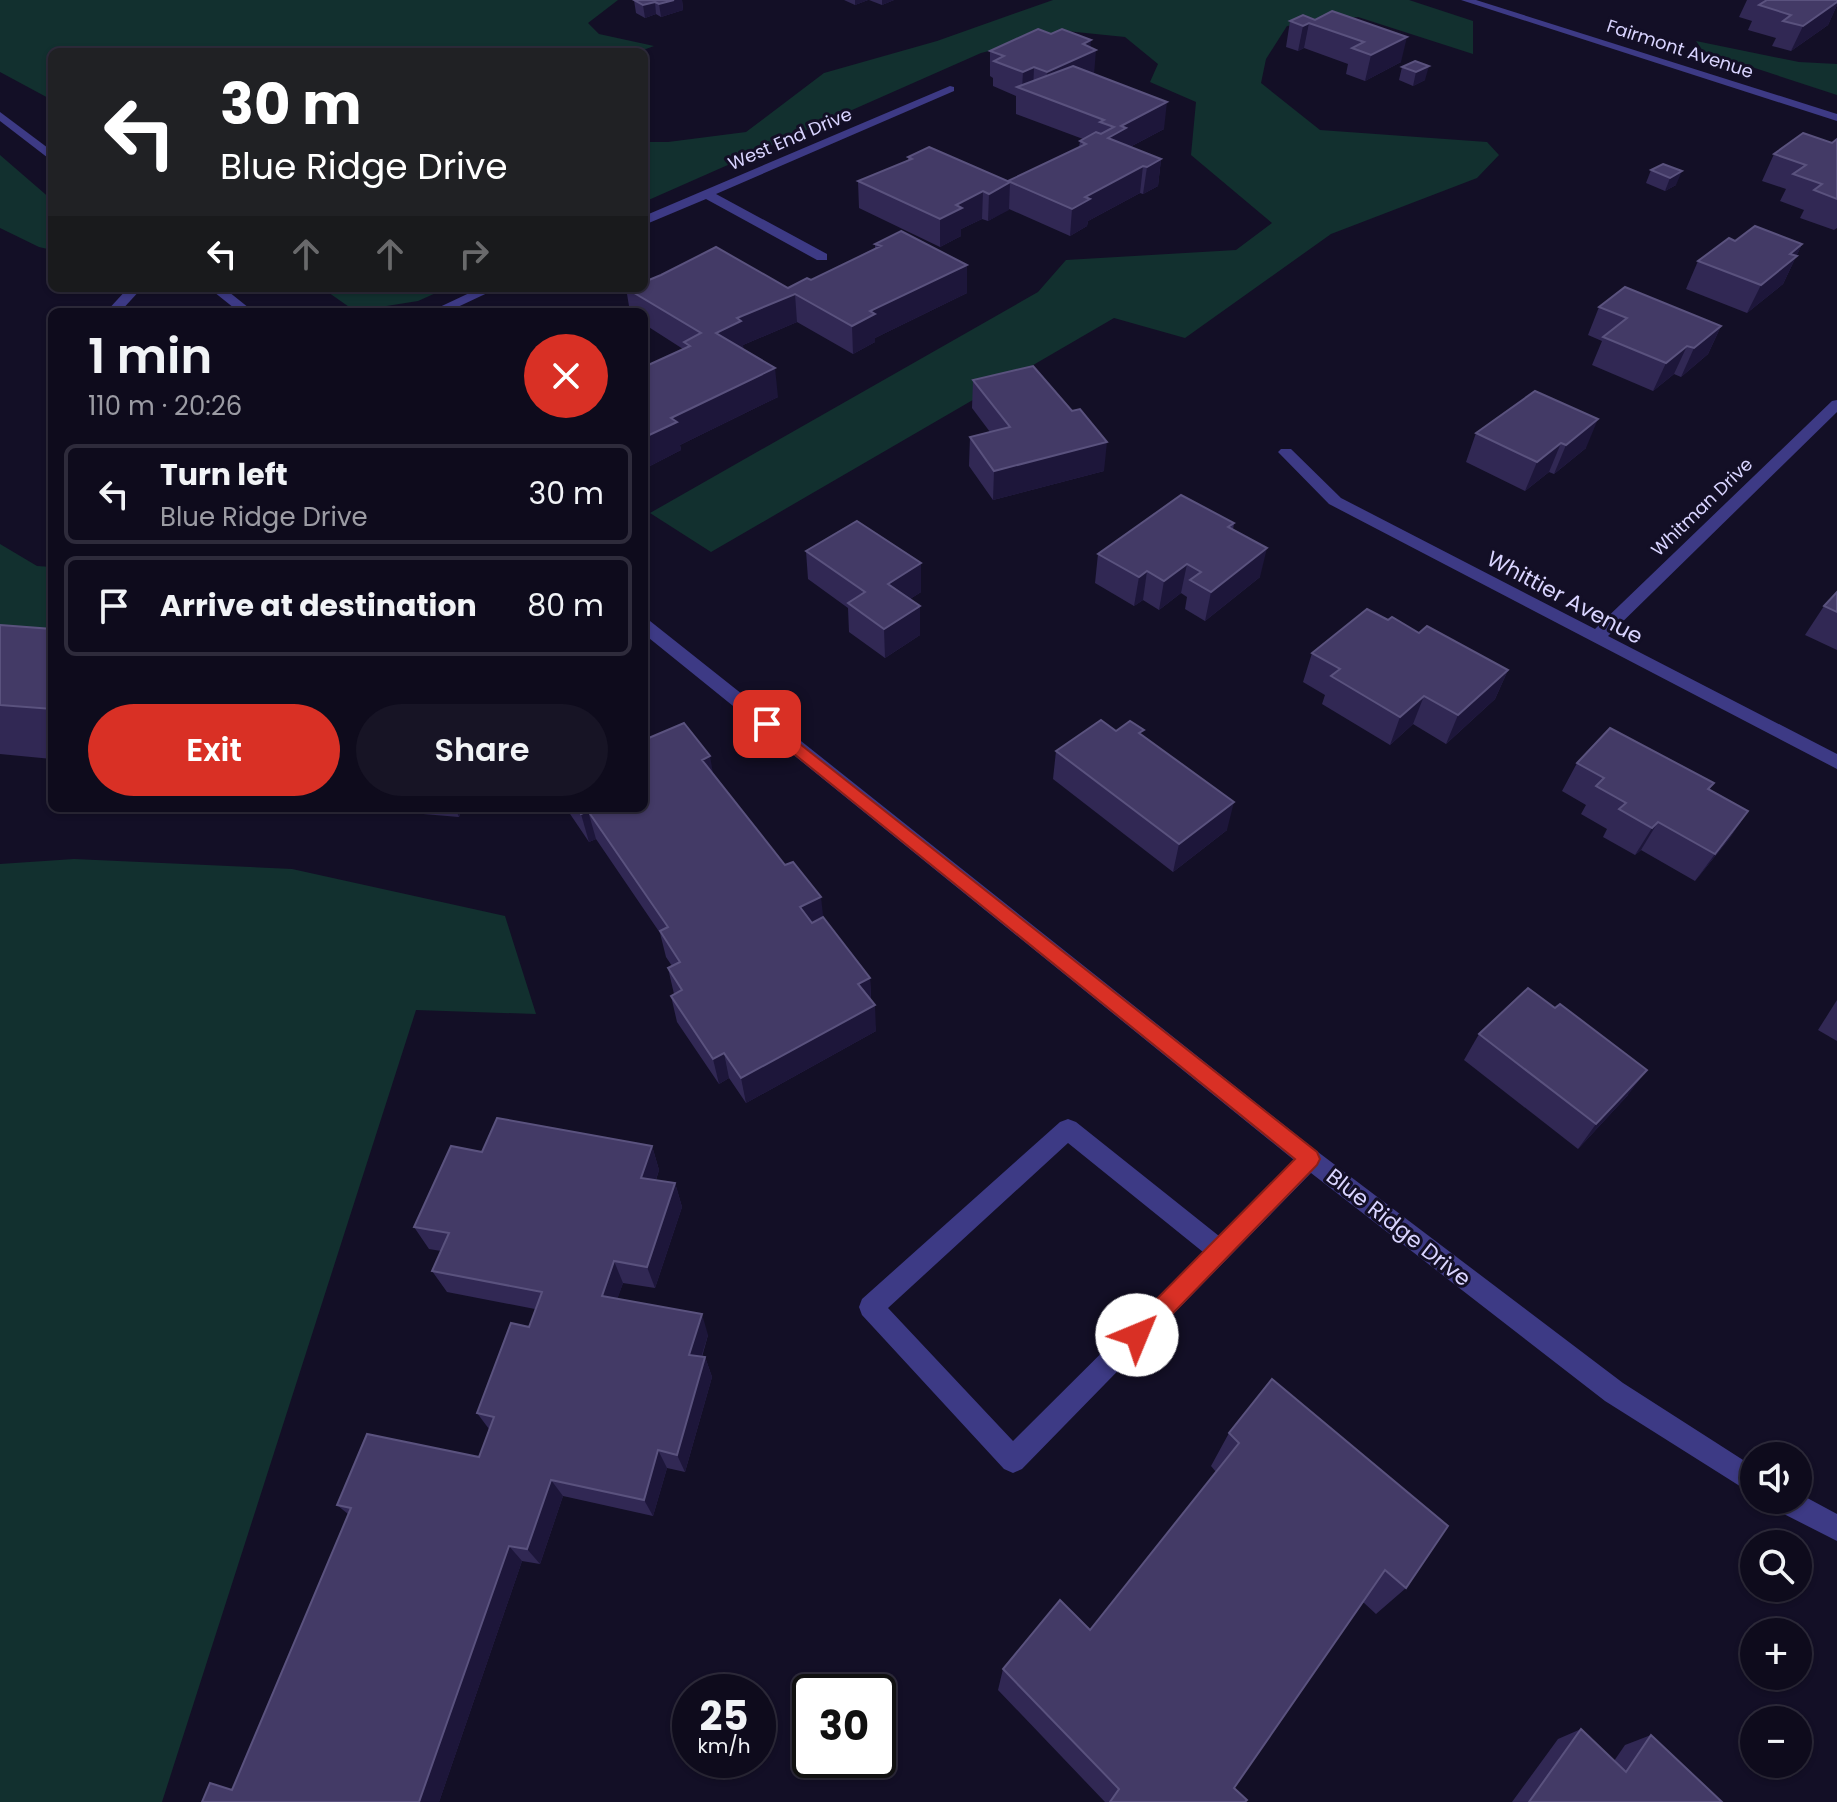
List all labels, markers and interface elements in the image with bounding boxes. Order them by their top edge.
street label: Fairmont Avenue [1604,13,1757,84]
text: 30 m [220,65,362,144]
icon: left [88,80,192,184]
street label: West End Drive [724,101,856,176]
text: Blue Ridge Drive [220,141,508,192]
icon: left [200,232,244,276]
icon: ahead [284,232,328,276]
icon: ahead [368,232,412,276]
icon: right [452,232,496,276]
text: 1 min [88,323,212,390]
button: close [524,334,608,418]
text: 110 m · 20:26 [88,388,242,424]
street label: Whitman Drive [1645,452,1758,562]
text: Turn left [160,453,288,496]
icon: left [92,472,136,516]
text: 30 m [529,472,604,515]
text: Blue Ridge Drive [160,499,368,535]
street label: Whittier Avenue [1481,543,1648,652]
icon: arrive [92,584,136,628]
text: Arrive at destination [160,584,477,627]
text: 80 m [527,584,604,627]
pin [733,690,801,758]
icon: arrive [745,702,789,746]
button: Exit [88,704,340,796]
button: Share [356,704,608,796]
street label: Blue Ridge Drive [1320,1161,1477,1294]
position arrow [1095,1293,1179,1377]
map controls [1740,1442,1812,1778]
button: sound [1740,1442,1812,1514]
button: search [1740,1530,1812,1602]
button: + [1740,1618,1812,1690]
speed limit sign: 30 [792,1674,896,1778]
text: 25 [700,1688,748,1744]
button: − [1740,1706,1812,1778]
text: km/h [697,1732,751,1760]

